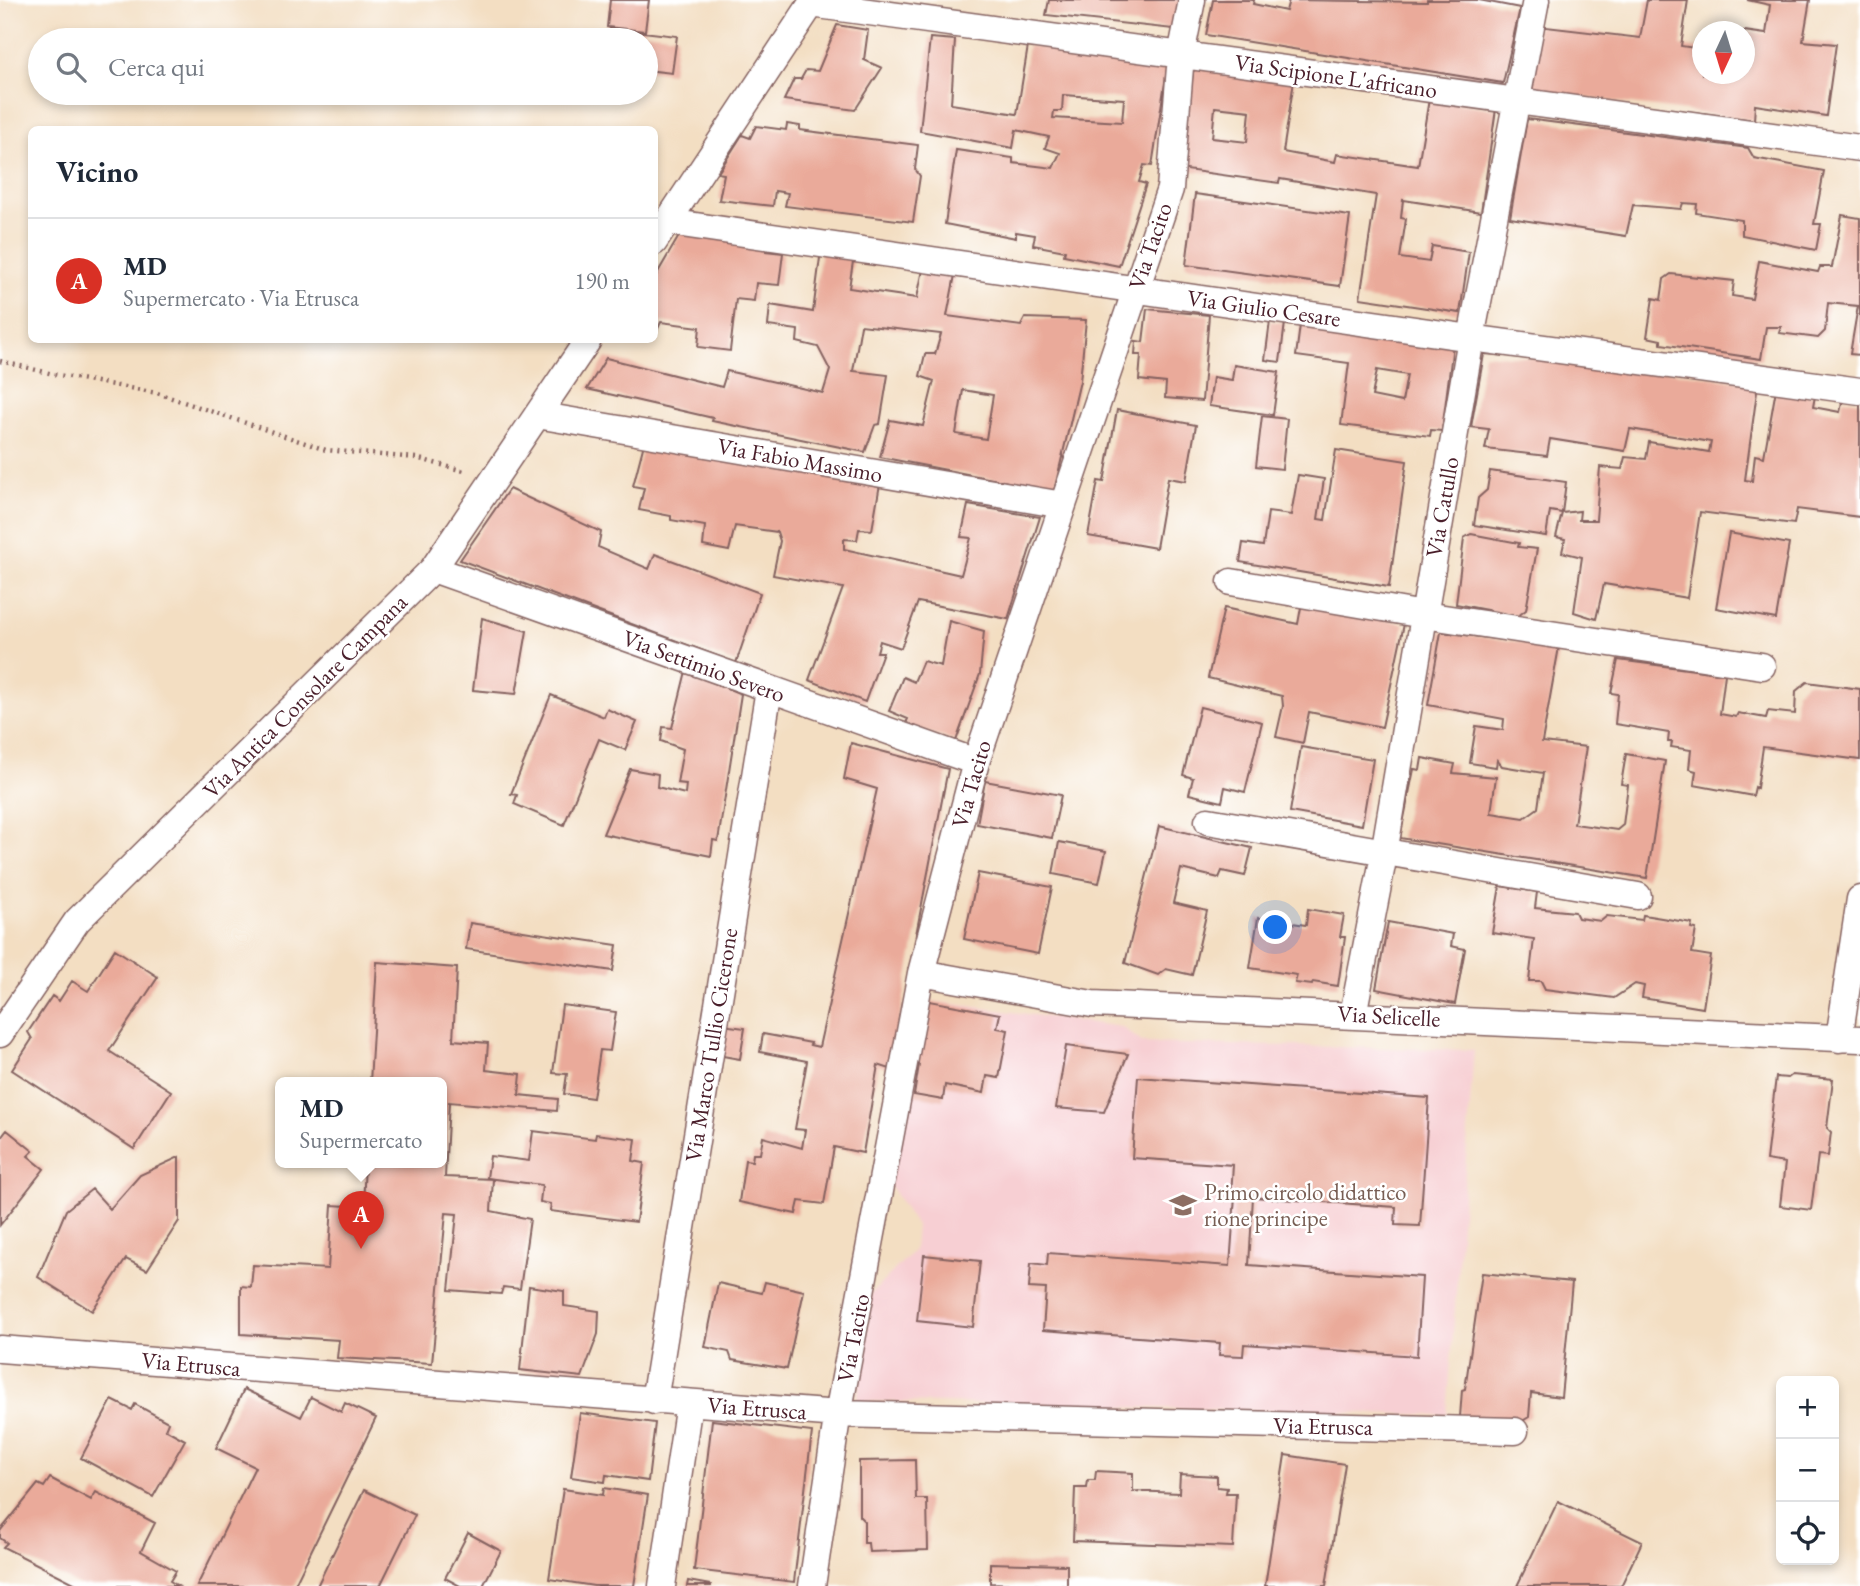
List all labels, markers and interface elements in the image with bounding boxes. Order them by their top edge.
north arrow [1692,21,1755,84]
search box [28,28,658,105]
street label: Via Scipione L'africano [1233,47,1439,105]
icon: search [52,48,90,86]
text: Cerca qui [108,50,205,84]
text: Vicino [56,152,138,191]
street label: Via Tacito [1121,198,1179,294]
text: MD [123,249,167,283]
text: A [71,266,87,296]
text: 190 m [574,266,630,296]
street label: Via Giulio Cesare [1185,282,1343,334]
text: Supermercato · Via Etrusca [123,283,359,313]
street label: Via Fabio Massimo [715,431,885,489]
street label: Via Catullo [1418,454,1466,560]
street label: Via Antica Consolare Campana [196,587,414,805]
street label: Via Settimio Severo [619,623,789,709]
street label: Via Tacito [944,737,998,831]
your location [1258,910,1292,944]
street label: Via Marco Tullio Cicerone [678,926,744,1164]
street label: Via Selicelle [1337,998,1441,1034]
popup [275,1077,447,1168]
text: MD [300,1091,343,1125]
text: Supermercato [300,1125,422,1155]
place label: Primo circolo didattico rione principe [1204,1177,1406,1233]
school or university icon: Primo circolo didattico rione principe [1168,1190,1198,1220]
pin: A [338,1191,384,1249]
street label: Via Tacito [830,1291,876,1385]
street label: Via Etrusca [140,1345,243,1383]
map controls [1776,1376,1839,1565]
button: + [1776,1376,1839,1439]
street label: Via Etrusca [706,1390,809,1426]
street label: Via Etrusca [1273,1410,1374,1442]
button: − [1776,1439,1839,1502]
button: locate [1776,1502,1839,1565]

